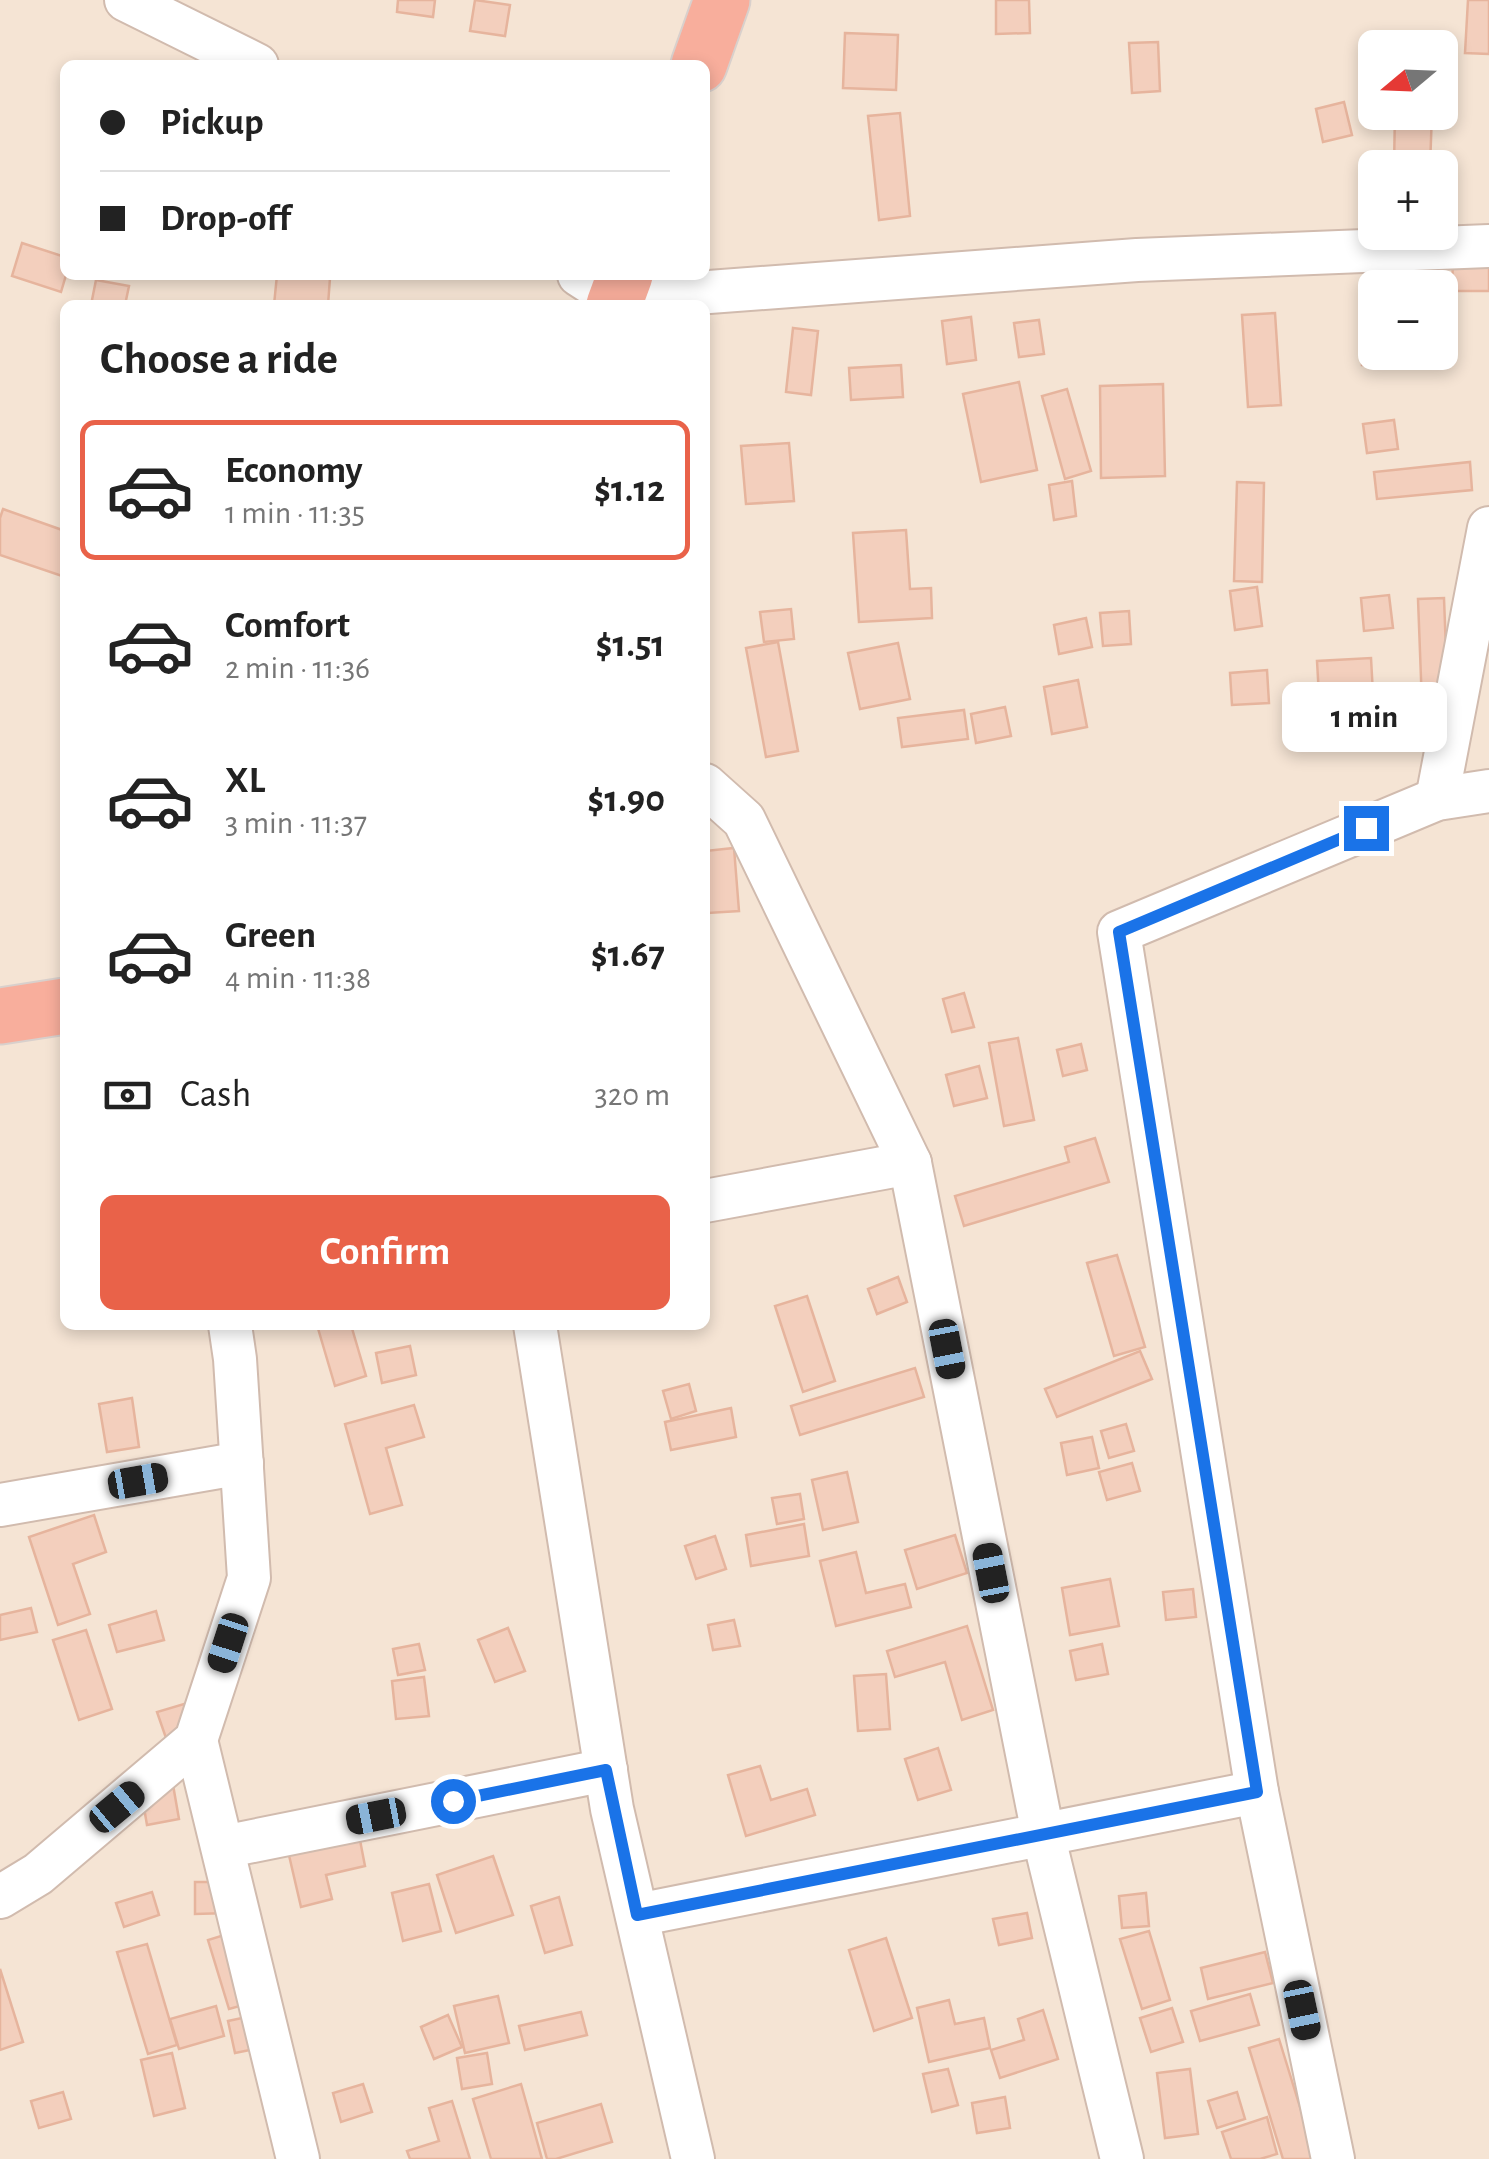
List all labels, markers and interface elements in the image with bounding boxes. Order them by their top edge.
north arrow [1358,30,1458,130]
map controls [1358,30,1458,370]
text: Pickup [160,104,264,142]
button: + [1358,150,1458,250]
text: Drop-off [160,200,291,238]
button: − [1358,270,1458,370]
text: Choose a ride [100,337,338,382]
icon: car [105,445,195,535]
text: Economy [225,452,363,490]
text: $1.12 [594,471,665,509]
text: 1 min · 11:35 [225,497,365,529]
icon: car [105,600,195,690]
text: Comfort [225,607,350,645]
text: $1.51 [595,626,665,664]
text: 2 min · 11:36 [225,652,370,684]
callout: 1 min [1284,683,1448,753]
text: 1 min [1331,701,1398,733]
icon: car [105,755,195,845]
text: XL [225,762,265,800]
text: $1.90 [587,781,665,819]
route end [1344,806,1389,851]
text: 3 min · 11:37 [225,807,367,839]
icon: car [105,910,195,1000]
text: Green [225,917,316,955]
text: $1.67 [591,936,665,974]
text: 4 min · 11:38 [225,962,371,994]
icon: cash [100,1068,155,1123]
text: Cash [180,1076,251,1114]
text: 320 m [594,1079,670,1111]
button: Confirm [100,1195,670,1310]
car [927,1317,967,1381]
car [106,1461,170,1501]
car [971,1541,1011,1605]
car [204,1610,252,1676]
car [84,1776,150,1838]
route start [431,1779,476,1824]
car [344,1796,408,1836]
car [1281,1978,1323,2042]

